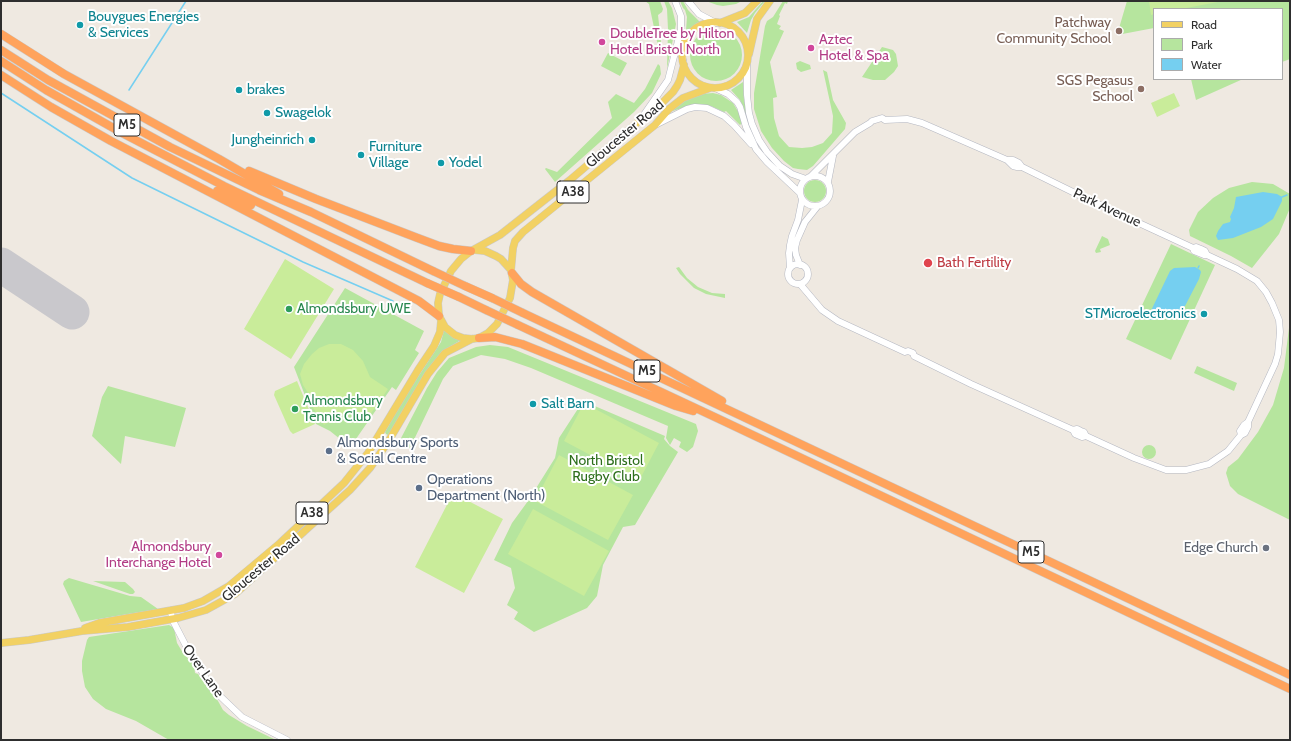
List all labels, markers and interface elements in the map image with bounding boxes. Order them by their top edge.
legend [1153,8,1283,80]
place label: Bouygues Energies & Services [88,9,199,42]
place label: Patchway Community School [996,15,1111,48]
text: Road [1191,17,1217,32]
marker: Bouygues Energies & Services [75,20,85,30]
place label: DoubleTree by Hilton Hotel Bristol North [610,26,734,58]
marker: Patchway Community School [1114,26,1124,36]
place label: Aztec Hotel & Spa [819,32,889,64]
marker: DoubleTree by Hilton Hotel Bristol North [597,37,607,47]
text: Park [1191,37,1213,52]
marker: Aztec Hotel & Spa [806,43,816,53]
text: Water [1191,57,1221,72]
place label: SGS Pegasus School [1056,73,1133,106]
place label: brakes [247,82,285,98]
marker: SGS Pegasus School [1136,84,1146,94]
marker: brakes [234,85,244,95]
street label: Gloucester Road [583,97,667,171]
place label: Swagelok [275,105,331,121]
marker: Swagelok [262,108,272,118]
road number: M5 [114,114,140,136]
place label: Jungheinrich [232,132,304,148]
marker: Jungheinrich [307,135,317,145]
place label: Furniture Village [369,139,422,172]
marker: Furniture Village [356,150,366,160]
place label: Yodel [449,155,482,171]
marker: Yodel [436,158,446,168]
road number: A38 [557,181,589,203]
street label: Park Avenue [1070,185,1144,231]
place label: Bath Fertility [937,255,1011,271]
marker: Bath Fertility [922,257,934,269]
place label: Almondsbury UWE [297,301,411,317]
marker: Almondsbury UWE [284,304,294,314]
place label: STMicroelectronics [1085,306,1196,322]
marker: STMicroelectronics [1199,309,1209,319]
road number: M5 [634,360,660,382]
place label: Almondsbury Tennis Club [303,393,383,426]
place label: Salt Barn [541,396,594,412]
marker: Salt Barn [528,399,538,409]
marker: Almondsbury Tennis Club [290,404,300,414]
place label: Almondsbury Sports & Social Centre [337,435,458,468]
marker: Almondsbury Sports & Social Centre [324,446,334,456]
park label: North Bristol Rugby Club [569,453,643,486]
place label: Operations Department (North) [427,472,545,504]
marker: Operations Department (North) [414,483,424,493]
road number: A38 [296,502,328,524]
street label: Gloucester Road [219,531,303,605]
place label: Almondsbury Interchange Hotel [106,539,211,572]
place label: Edge Church [1184,540,1258,556]
road number: M5 [1018,541,1044,563]
marker: Edge Church [1261,543,1271,553]
marker: Almondsbury Interchange Hotel [214,550,224,560]
street label: Over Lane [179,641,227,701]

